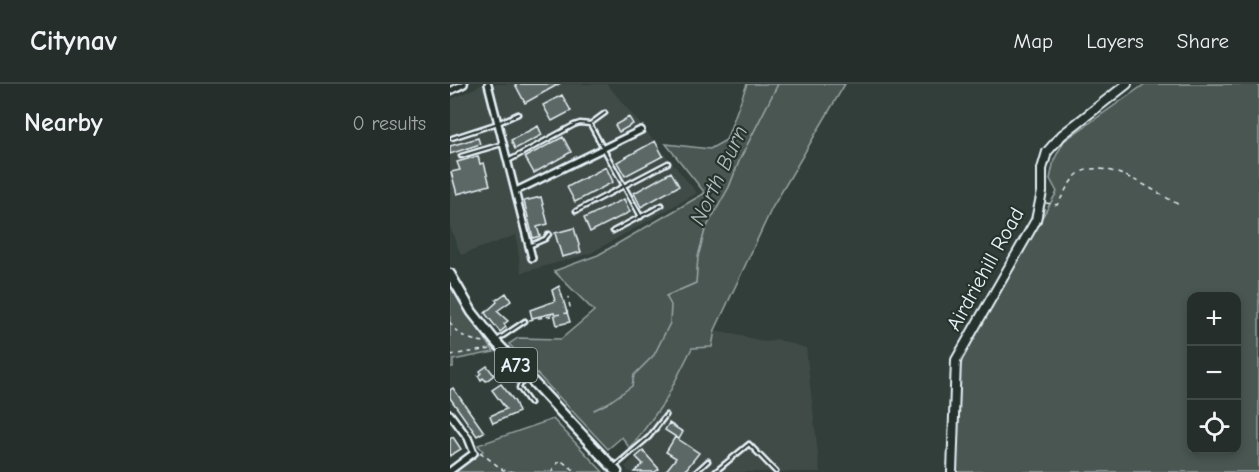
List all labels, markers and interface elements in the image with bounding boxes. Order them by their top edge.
text: Citynav [30,25,117,57]
text: Map [1014,29,1053,53]
text: Layers [1086,29,1144,53]
text: Share [1177,29,1229,53]
text: Nearby [24,108,103,138]
text: 0 results [353,112,426,135]
water label: North Burn [684,121,753,229]
street label: Airdriehill Road [941,203,1029,335]
map controls [1187,292,1241,454]
button: + [1187,292,1241,346]
button: − [1187,346,1241,400]
road number: A73 [495,348,537,382]
button: locate [1187,400,1241,454]

